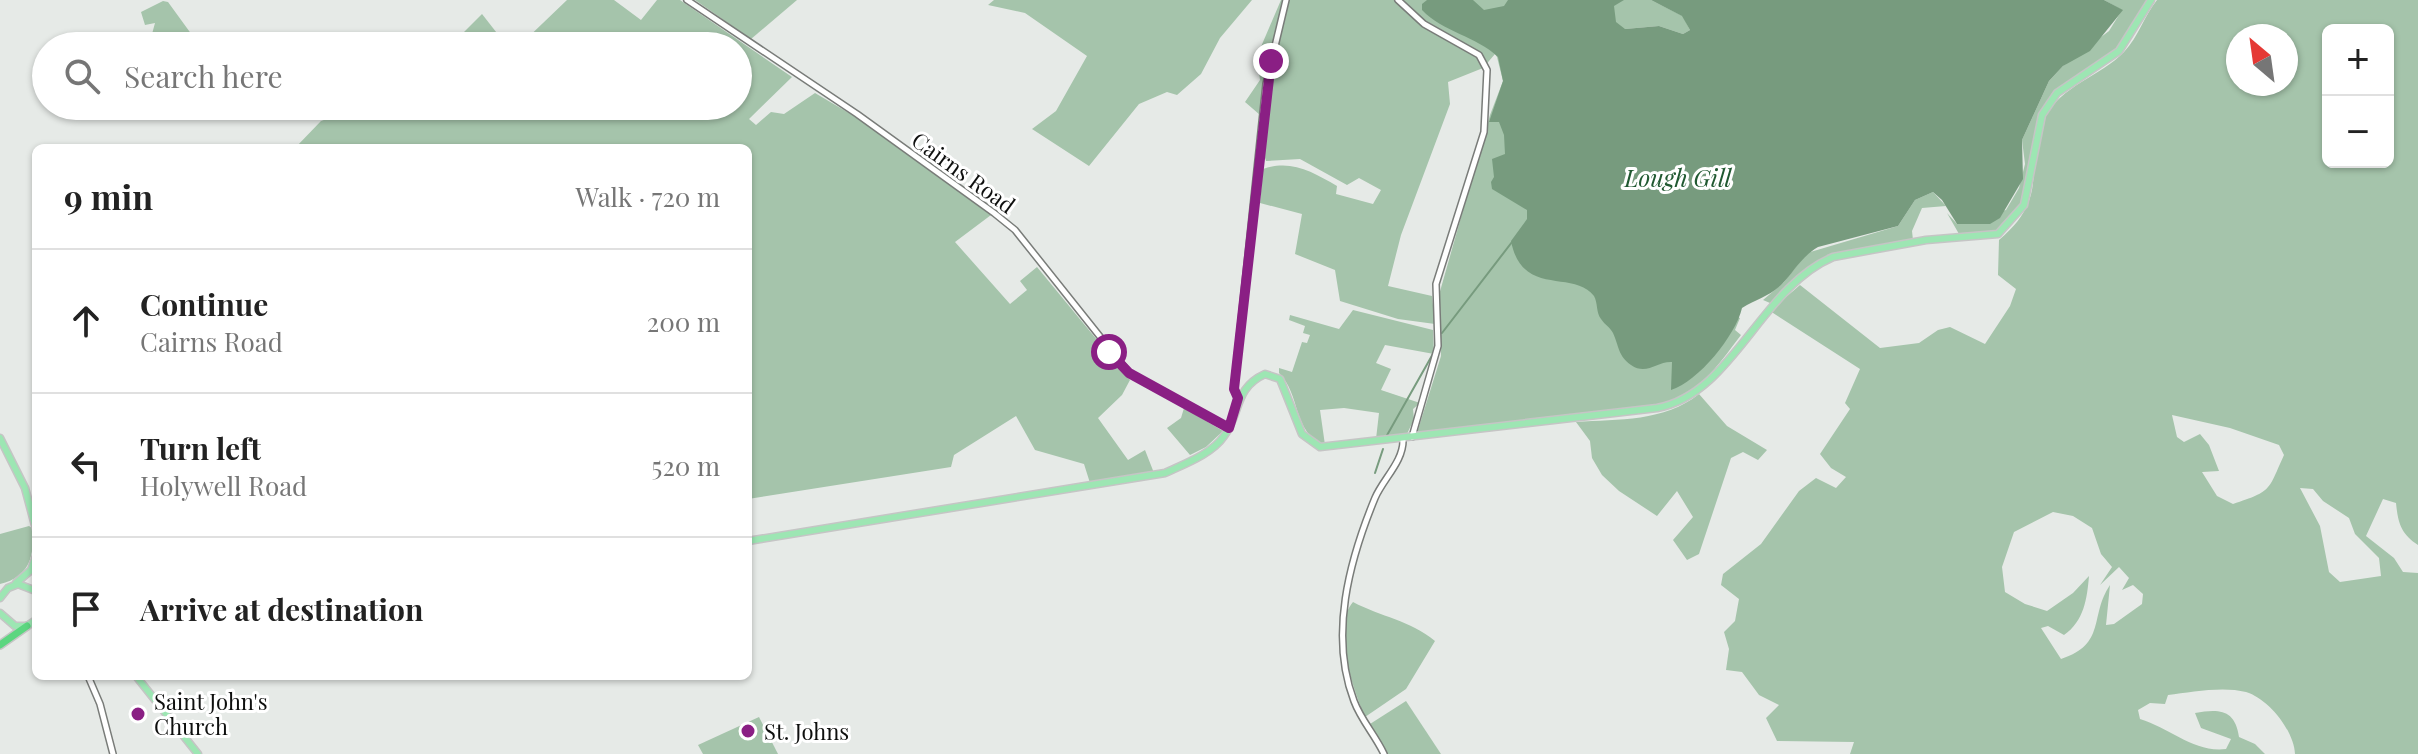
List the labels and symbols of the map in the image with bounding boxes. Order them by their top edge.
north arrow [2226,24,2298,96]
route end [1253,43,1289,79]
street label: Cairns Road [906,124,1022,220]
water label: Lough Gill [1624,161,1733,193]
route start [1091,334,1127,370]
place label: Saint John's Church [154,686,268,741]
marker: Saint John's Church [129,705,147,723]
place label: St. Johns [764,716,849,746]
marker: St. Johns [739,722,757,740]

